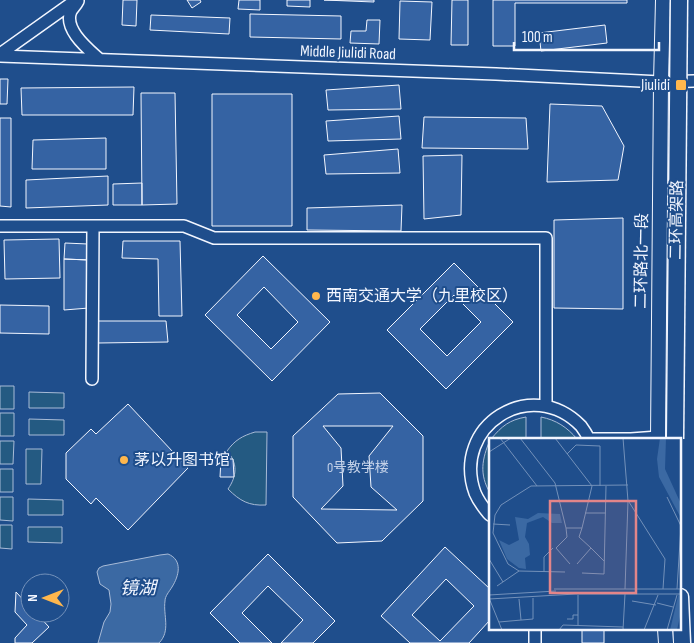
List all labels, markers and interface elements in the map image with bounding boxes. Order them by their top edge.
scale bar [514,20,659,52]
text: 100 m [522,28,553,47]
street label: Middle Jiulidi Road [300,42,396,64]
place label: Jiulidi [640,76,670,95]
marker: Jiulidi [674,78,688,92]
street label: 二环高架路 [667,180,687,260]
street label: 二环路北一段 [632,213,652,309]
place label: 西南交通大学（九里校区） [326,287,518,306]
marker: 西南交通大学（九里校区） [310,290,322,302]
inset map [489,438,682,630]
place label: 茅以升图书馆 [134,451,230,470]
marker: 茅以升图书馆 [118,454,130,466]
house number: 0号教学楼 [327,459,389,476]
north arrow [20,573,70,623]
water label: 镜湖 [120,578,159,599]
text: N [24,594,41,602]

